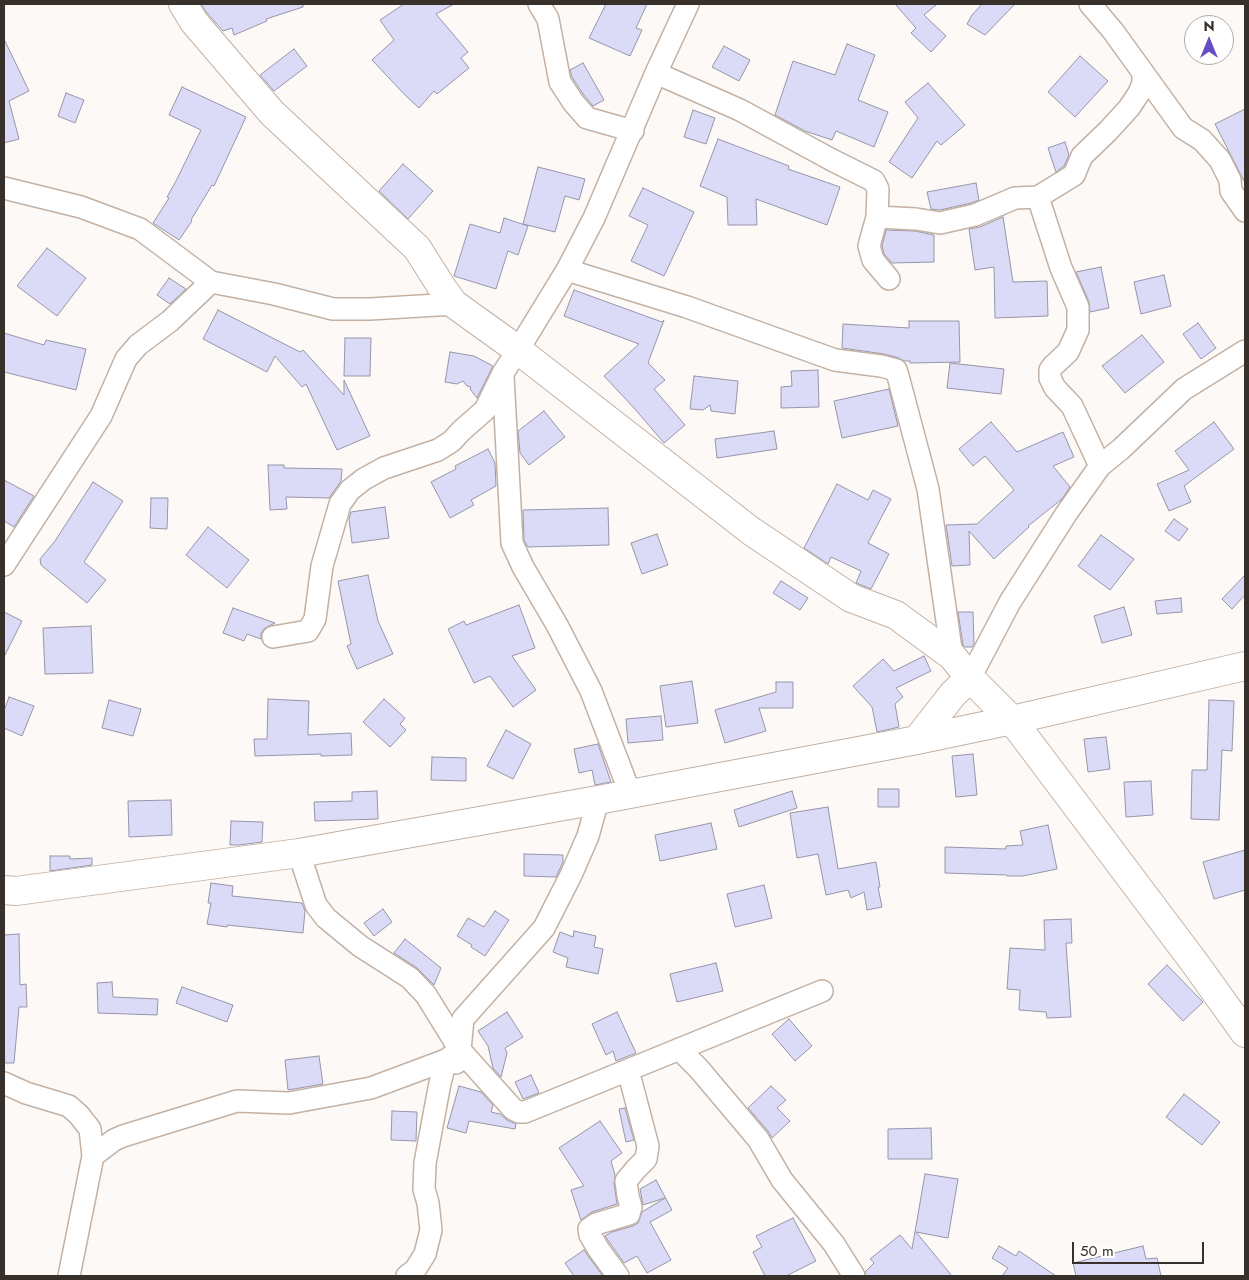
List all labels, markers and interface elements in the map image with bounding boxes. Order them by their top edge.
north arrow [1184,15,1234,65]
text: N [1203,16,1215,36]
scale bar [1074,1232,1206,1264]
text: 50 m [1080,1240,1114,1262]

